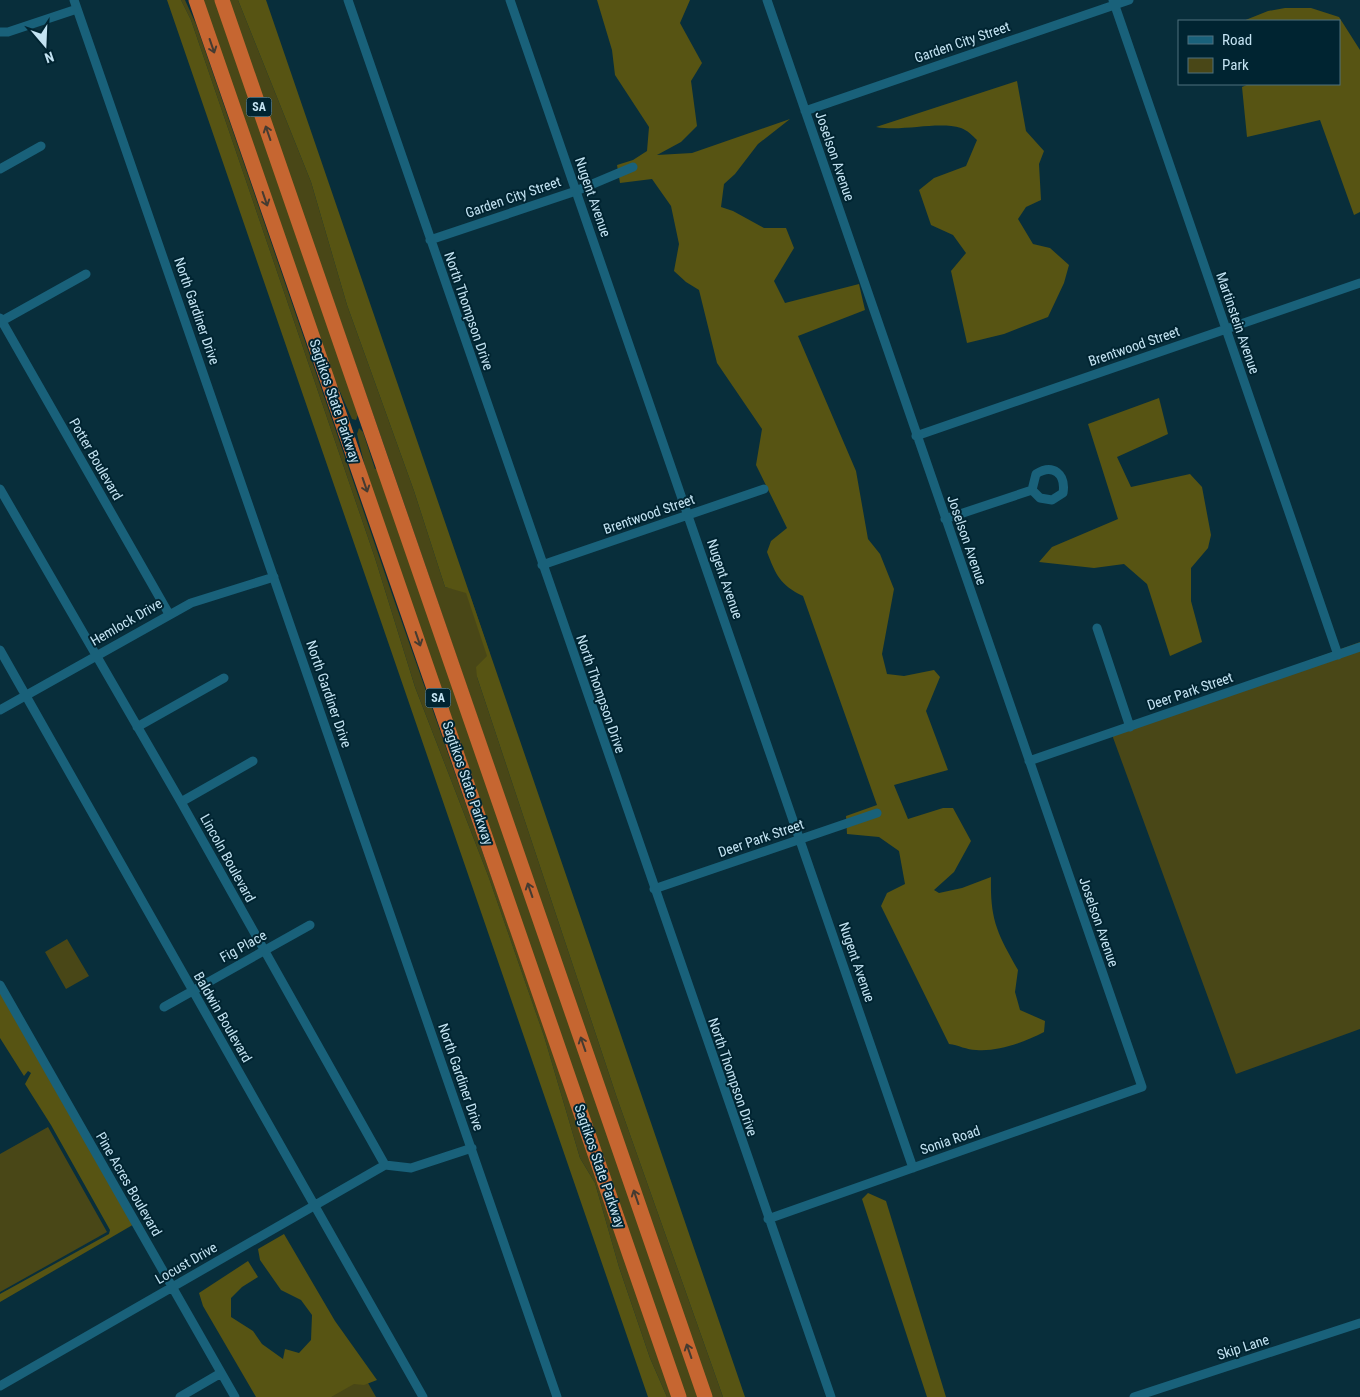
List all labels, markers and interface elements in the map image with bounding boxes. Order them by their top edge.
street label: Garden City Street [912,18,1012,66]
north arrow [20,20,70,70]
legend [1178,20,1340,85]
text: Road [1222,31,1252,49]
one-way arrow [208,38,218,54]
text: N [43,48,56,66]
text: Park [1222,56,1249,74]
road number: SA [246,98,272,116]
street label: Joselson Avenue [812,109,858,203]
one-way arrow [263,126,272,142]
street label: Nugent Avenue [572,155,614,239]
street label: Garden City Street [463,173,563,221]
one-way arrow [261,191,271,207]
street label: North Thompson Drive [441,250,497,373]
street label: North Gardiner Drive [171,255,223,367]
street label: Martinstein Avenue [1213,270,1263,376]
street label: Brentwood Street [1086,323,1182,369]
street label: Sagtikos State Parkway [306,337,364,465]
street label: Potter Boulevard [66,415,126,503]
one-way arrow [360,477,370,493]
street label: Brentwood Street [601,491,697,537]
street label: Joselson Avenue [944,493,990,587]
street label: Nugent Avenue [704,537,746,621]
street label: Hemlock Drive [87,595,165,649]
one-way arrow [413,631,423,647]
street label: North Thompson Drive [573,633,629,756]
street label: North Gardiner Drive [303,638,355,750]
street label: Deer Park Street [1145,669,1235,713]
road number: SA [426,688,450,708]
street label: Sagtikos State Parkway [439,719,497,847]
street label: Lincoln Boulevard [197,811,259,905]
street label: Deer Park Street [716,816,806,860]
street label: Joselson Avenue [1076,875,1122,969]
one-way arrow [525,883,534,898]
street label: Nugent Avenue [836,920,878,1004]
street label: Fig Place [217,926,269,965]
street label: Baldwin Boulevard [191,969,255,1065]
street label: North Thompson Drive [705,1016,761,1139]
street label: North Gardiner Drive [435,1021,487,1133]
one-way arrow [578,1037,587,1052]
street label: Sagtikos State Parkway [571,1102,629,1230]
street label: Sonia Road [918,1122,982,1158]
street label: Pine Acres Boulevard [93,1129,165,1239]
one-way arrow [631,1190,640,1206]
street label: Locust Drive [152,1239,220,1287]
street label: Skip Lane [1215,1331,1271,1363]
one-way arrow [684,1344,693,1359]

